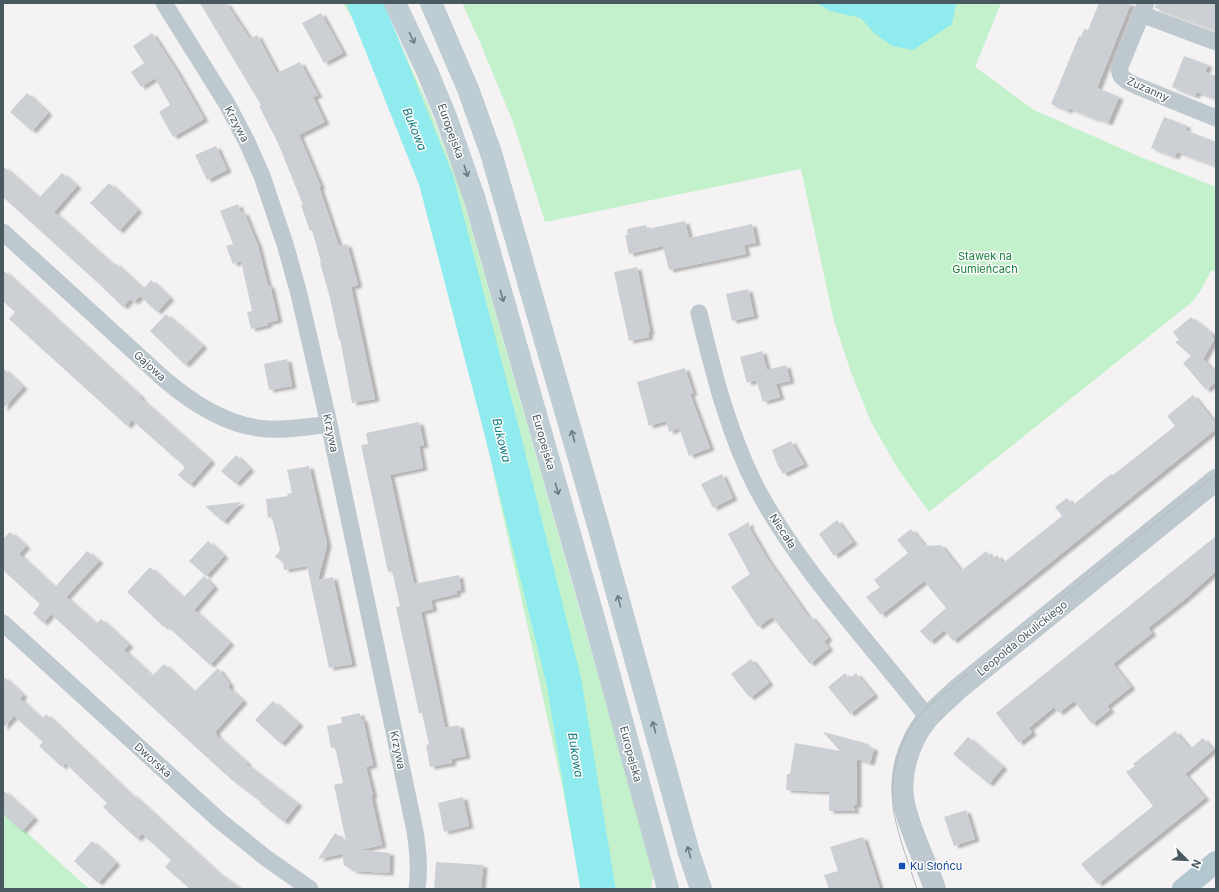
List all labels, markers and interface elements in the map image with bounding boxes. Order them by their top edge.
one-way arrow [409,32,416,44]
street label: Zuzanny [1125,74,1171,104]
street label: Europejska [435,102,467,160]
street label: Krzywa [222,104,252,144]
water label: Bukowa [400,105,430,153]
one-way arrow [463,165,470,178]
park label: Stawek na Gumieńcach [952,249,1018,276]
one-way arrow [499,289,507,302]
street label: Gajowa [131,348,169,384]
street label: Krzywa [320,412,342,454]
street label: Europejska [529,412,559,472]
water label: Bukowa [489,416,515,464]
one-way arrow [569,430,576,443]
one-way arrow [554,482,561,495]
street label: Niecała [767,511,799,551]
one-way arrow [615,595,623,608]
street label: Leopolda Okulickiego [974,597,1070,679]
one-way arrow [650,721,657,734]
street label: Europejska [617,724,645,784]
street label: Krzywa [387,729,409,771]
water label: Bukowa [565,731,587,779]
street label: Dworska [131,740,175,780]
north arrow [1167,840,1207,880]
one-way arrow [685,846,692,859]
text: N [1188,857,1204,871]
place label: Ku Słońcu [910,859,962,873]
marker: Ku Słońcu [897,861,907,871]

